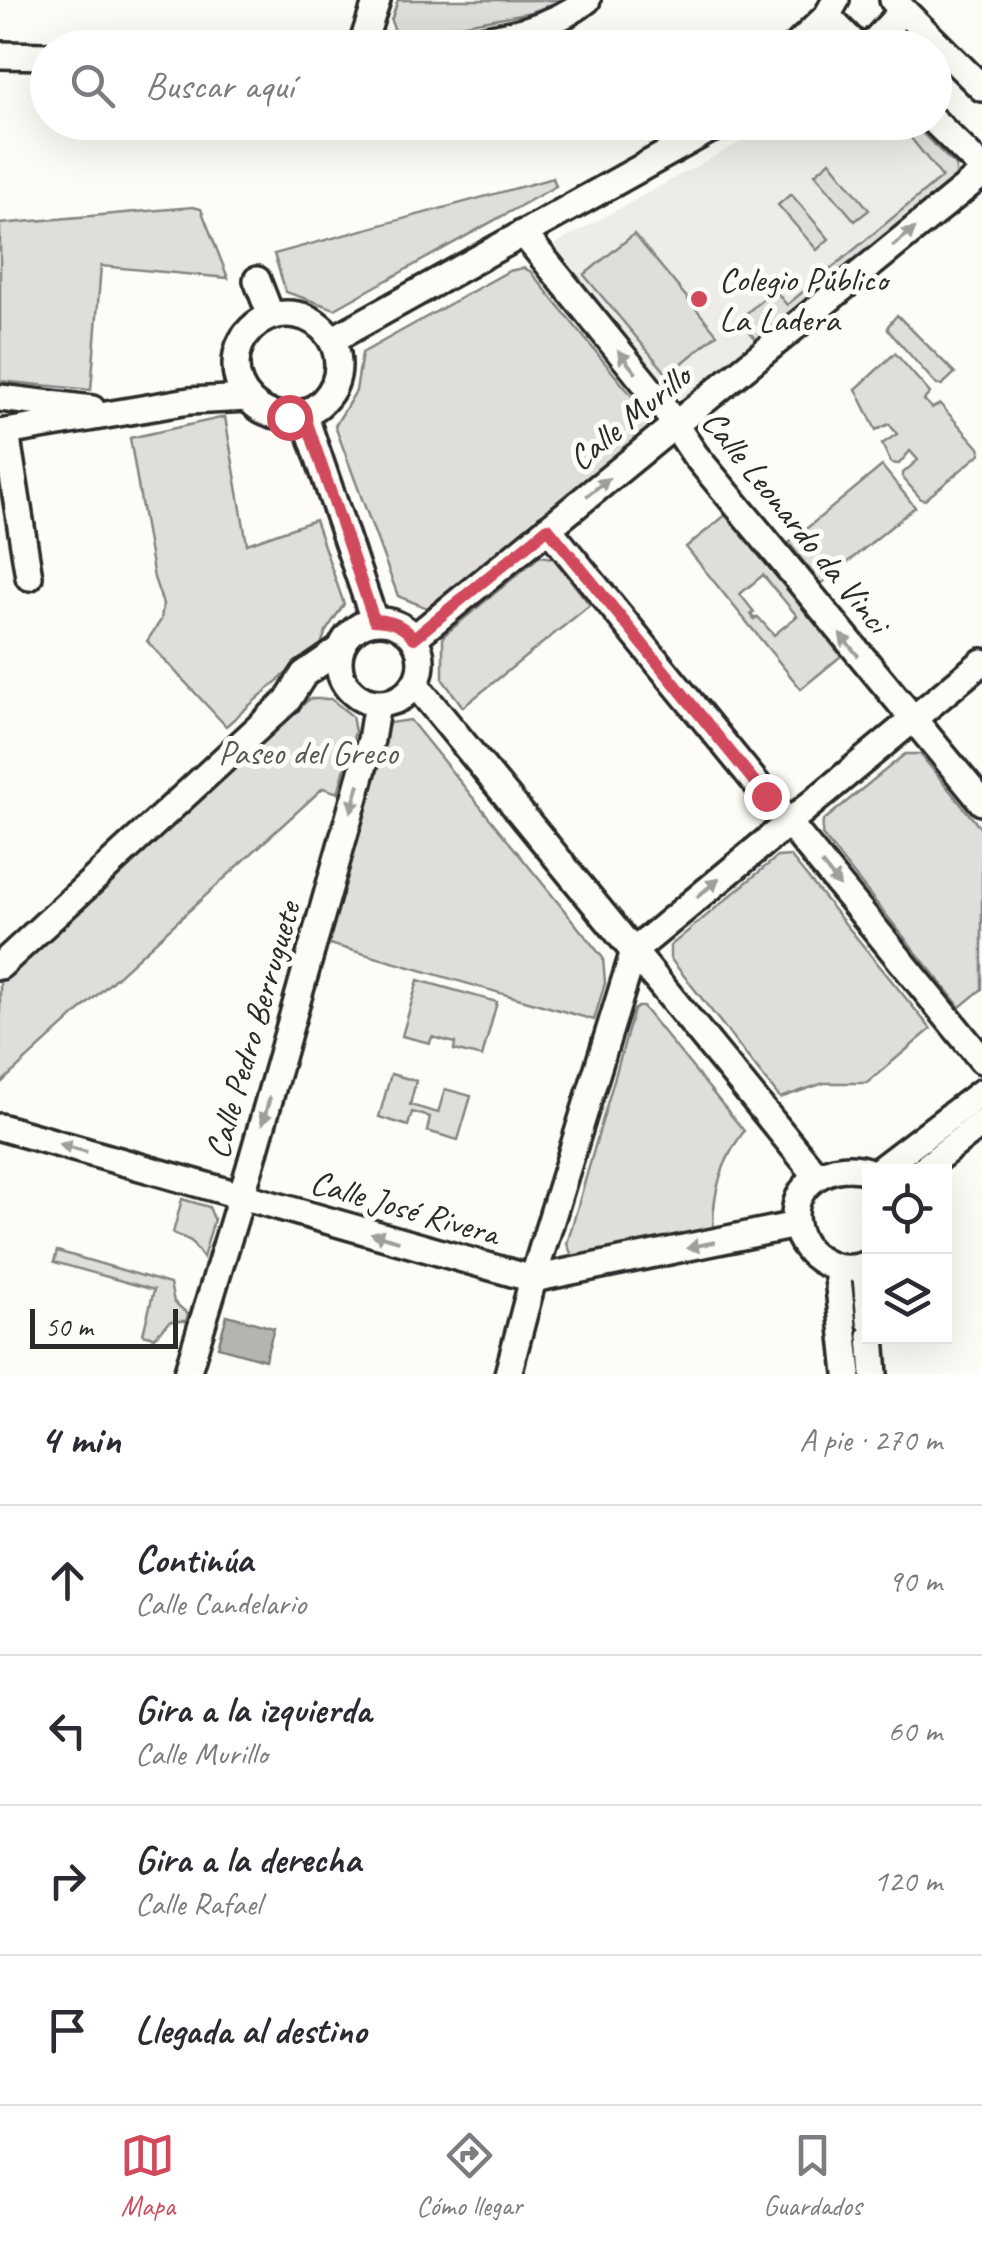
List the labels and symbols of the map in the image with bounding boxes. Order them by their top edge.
one-way arrow [891,227,916,249]
place label: Colegio Público La Ladera [719,257,891,342]
marker: Colegio Público La Ladera [688,288,710,310]
one-way arrow [617,350,638,375]
street label: Calle Murillo [559,352,703,480]
route start [267,395,313,441]
street label: Calle Leonardo da Vinci [692,400,902,646]
one-way arrow [585,477,611,498]
one-way arrow [839,633,861,658]
park label: Paseo del Greco [218,730,399,775]
route end [744,774,790,820]
one-way arrow [346,783,362,814]
one-way arrow [820,862,841,887]
one-way arrow [696,878,721,900]
street label: Calle Pedro Berruguete [194,894,311,1164]
one-way arrow [258,1096,273,1127]
one-way arrow [57,1140,88,1155]
street label: Calle José Rivera [305,1159,507,1257]
one-way arrow [369,1229,400,1245]
one-way arrow [685,1237,716,1253]
scale bar [30,1304,178,1348]

